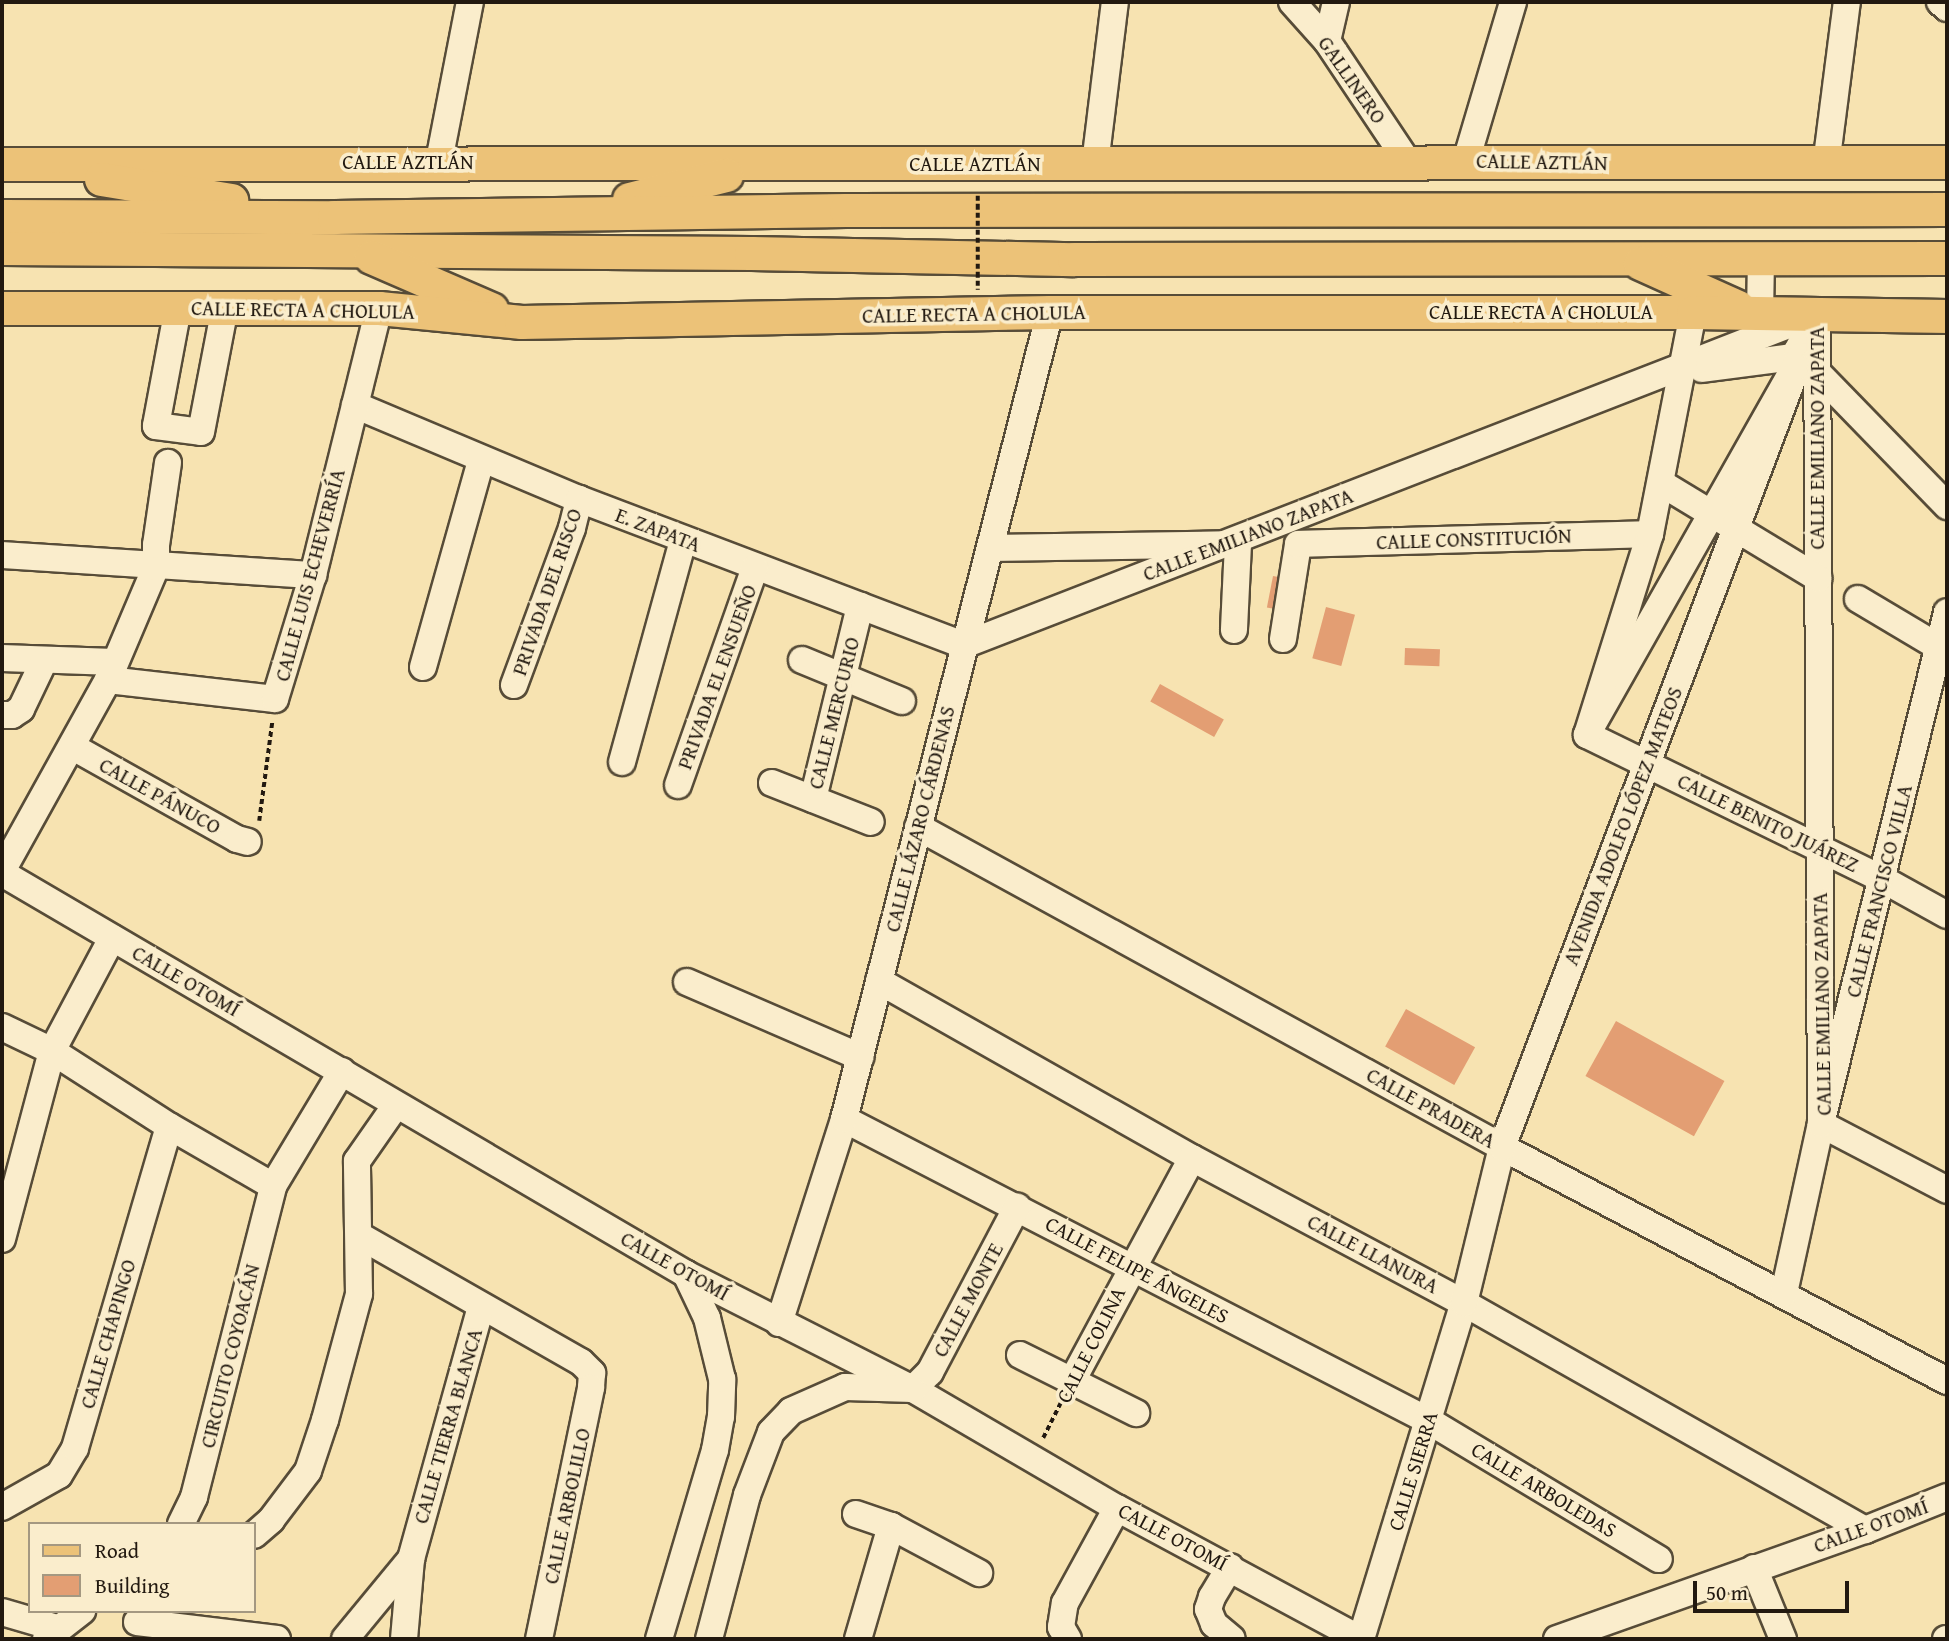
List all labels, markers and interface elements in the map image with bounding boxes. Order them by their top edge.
street label: GALLINERO [1313,31,1391,129]
street label: CALLE AZTLÁN [1476,148,1608,176]
street label: CALLE AZTLÁN [342,149,474,175]
street label: CALLE AZTLÁN [909,151,1041,177]
street label: CALLE RECTA A CHOLULA [191,295,415,325]
street label: CALLE RECTA A CHOLULA [862,299,1086,329]
street label: CALLE RECTA A CHOLULA [1429,299,1653,325]
street label: CALLE EMILIANO ZAPATA [1804,327,1830,549]
street label: CALLE LUIS ECHEVERRÍA [269,466,351,684]
street label: CALLE EMILIANO ZAPATA [1139,483,1357,587]
street label: E. ZAPATA [612,502,704,558]
street label: PRIVADA DEL RISCO [507,505,587,679]
street label: CALLE CONSTITUCIÓN [1376,523,1572,555]
street label: PRIVADA EL ENSUEÑO [672,581,762,773]
street label: CALLE MERCURIO [803,634,865,792]
street label: AVENIDA ADOLFO LÓPEZ MATEOS [1558,683,1688,969]
street label: CALLE LÁZARO CÁRDENAS [880,703,960,935]
street label: CALLE PÁNUCO [95,752,225,840]
street label: CALLE BENITO JUÁREZ [1673,768,1863,878]
street label: CALLE FRANCISCO VILLA [1840,782,1918,1000]
street label: CALLE EMILIANO ZAPATA [1807,892,1837,1116]
street label: CALLE OTOMÍ [128,940,244,1022]
street label: CALLE PRADERA [1362,1062,1500,1154]
street label: CALLE LLANURA [1303,1209,1443,1299]
street label: CALLE FELIPE ÁNGELES [1041,1211,1233,1329]
street label: CALLE OTOMÍ [616,1226,734,1306]
street label: CALLE MONTE [927,1239,1009,1361]
street label: CALLE CHAPINGO [75,1257,141,1411]
street label: CIRCUITO COYOACÁN [195,1261,265,1451]
street label: CALLE COLINA [1051,1283,1131,1407]
street label: CALLE TIERRA BLANCA [408,1326,488,1526]
street label: CALLE SIERRA [1383,1408,1443,1534]
street label: CALLE ARBOLILLO [538,1426,596,1586]
street label: CALLE ARBOLEDAS [1467,1437,1621,1543]
street label: CALLE OTOMÍ [1810,1494,1932,1558]
street label: CALLE OTOMÍ [1114,1498,1232,1576]
legend [28,1522,256,1613]
text: Road [95,1535,139,1566]
scale bar [1697,1568,1853,1612]
text: Building [95,1570,169,1601]
text: 50 m [1706,1577,1748,1608]

